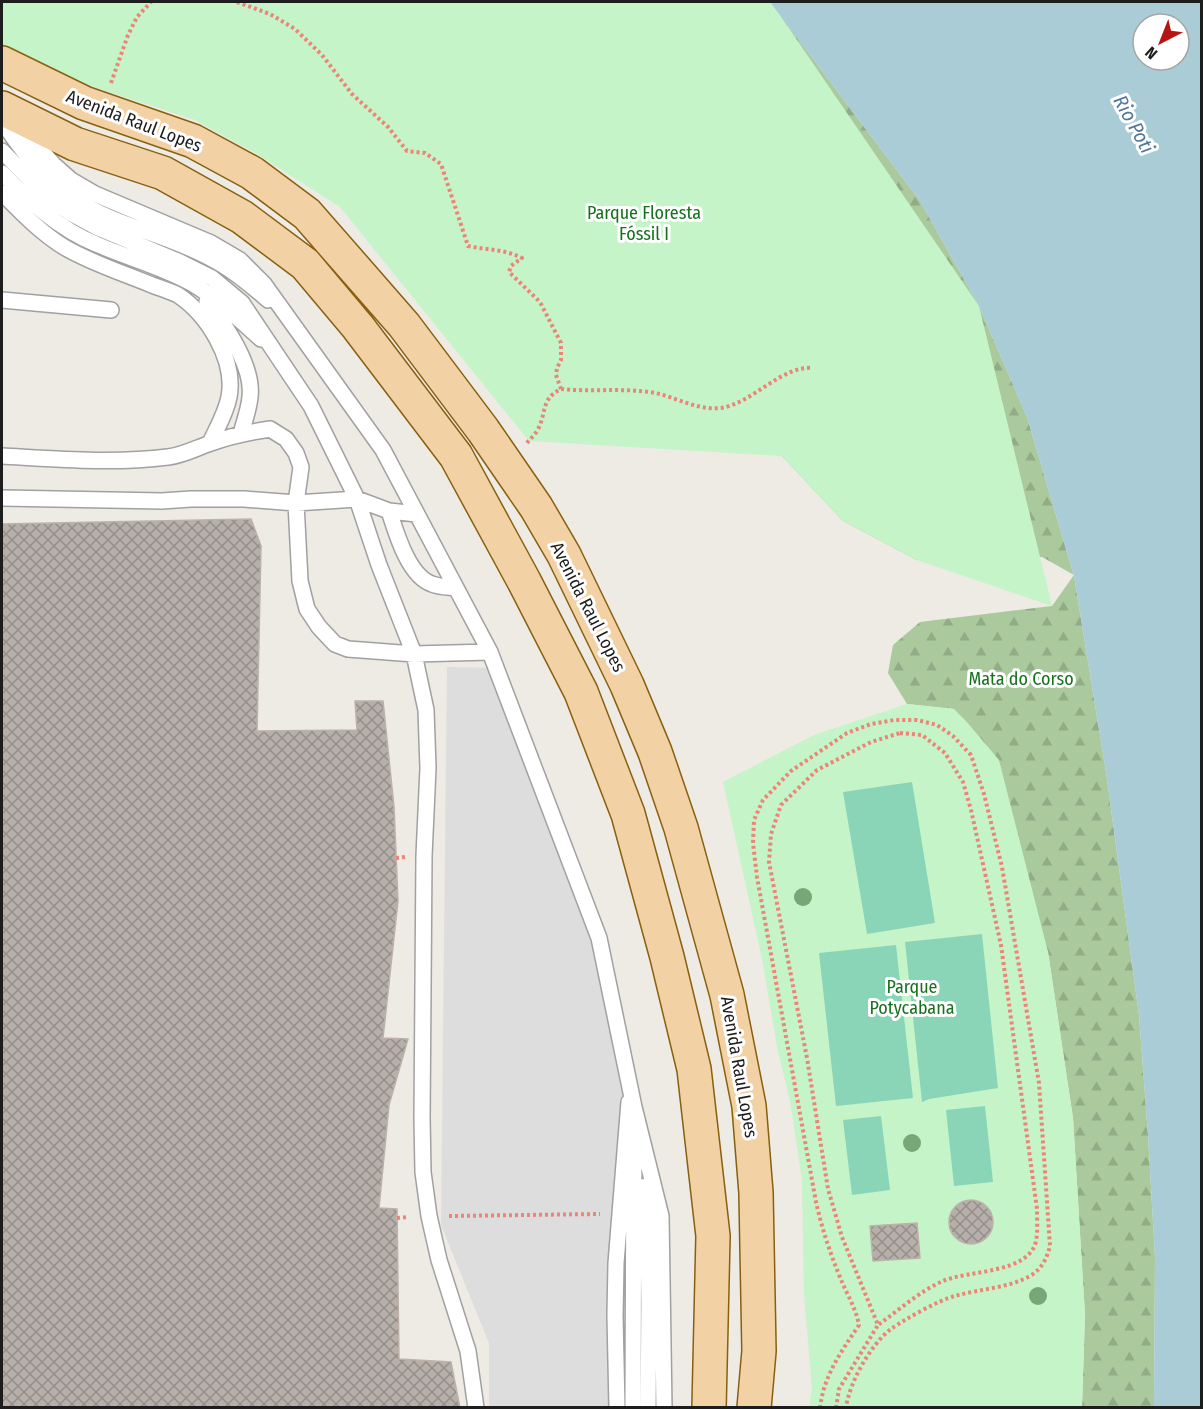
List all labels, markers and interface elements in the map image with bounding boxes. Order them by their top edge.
north arrow [1131,12,1191,72]
text: N [1141,43,1161,63]
street label: Avenida Raul Lopes [63,85,205,157]
water label: Rio Poti [1108,91,1160,157]
park label: Parque Floresta Fóssil I [587,202,701,245]
street label: Avenida Raul Lopes [546,538,630,676]
park label: Mata do Corso [968,668,1074,690]
park label: Parque Potycabana [869,976,955,1019]
street label: Avenida Raul Lopes [716,995,762,1140]

